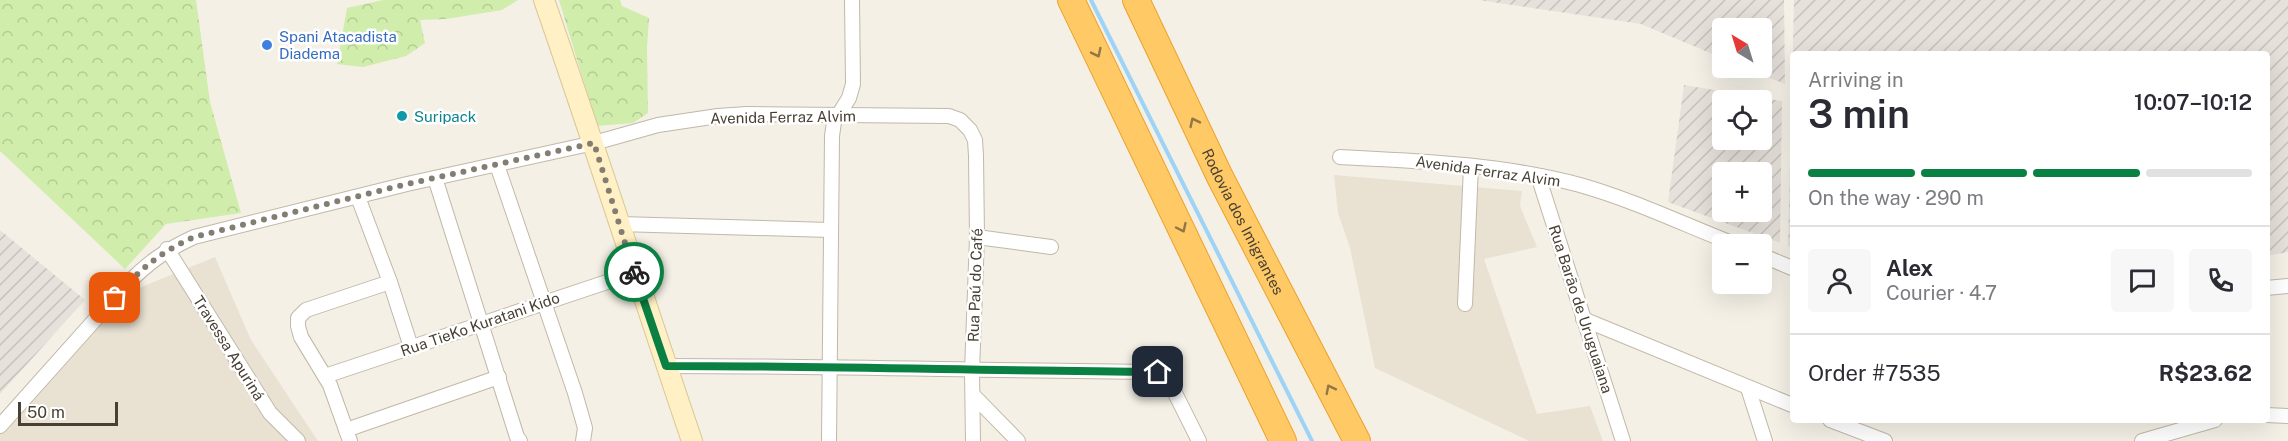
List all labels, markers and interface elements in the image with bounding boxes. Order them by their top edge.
north arrow [1712,18,1772,78]
map controls [1712,18,1772,294]
place label: Spani Atacadista Diadema [279,28,397,62]
marker: Spani Atacadista Diadema [260,38,274,52]
one-way arrow [1090,46,1101,57]
text: Arriving in [1808,68,1903,92]
text: 10:07–10:12 [2134,89,2252,115]
button: locate [1712,90,1772,150]
text: 3 min [1808,91,1910,137]
street label: Avenida Ferraz Alvim [710,107,856,127]
place label: Suripack [414,108,476,125]
marker: Suripack [395,109,409,123]
one-way arrow [1190,117,1202,128]
street label: Rodovia dos Imigrantes [1199,146,1288,297]
street label: Avenida Ferraz Alvim [1415,152,1561,190]
button: + [1712,162,1772,222]
text: On the way · 290 m [1808,186,1984,210]
one-way arrow [1174,222,1186,233]
street label: Rua Barão de Uruguaiana [1546,223,1616,395]
street label: Rua Paú do Café [965,228,985,342]
button: − [1712,234,1772,294]
courier [604,242,664,302]
button: person [1808,249,1871,312]
button: chat [2111,249,2174,312]
button: phone [2189,249,2252,312]
text: Alex [1886,255,1933,281]
icon: bike [618,256,651,289]
pin [89,272,140,323]
icon: bag [98,281,131,314]
text: Courier · 4.7 [1886,281,1997,305]
street label: Rua TieKo Kuratani Kido [398,289,562,359]
street label: Travessa Apuriná [190,293,268,403]
pin [1132,346,1183,397]
icon: home [1141,355,1174,388]
text: Order #7535 [1808,360,1940,386]
text: R$23.62 [2159,360,2252,386]
one-way arrow [1326,385,1337,395]
scale bar [18,399,118,426]
text: 50 m [27,403,65,422]

